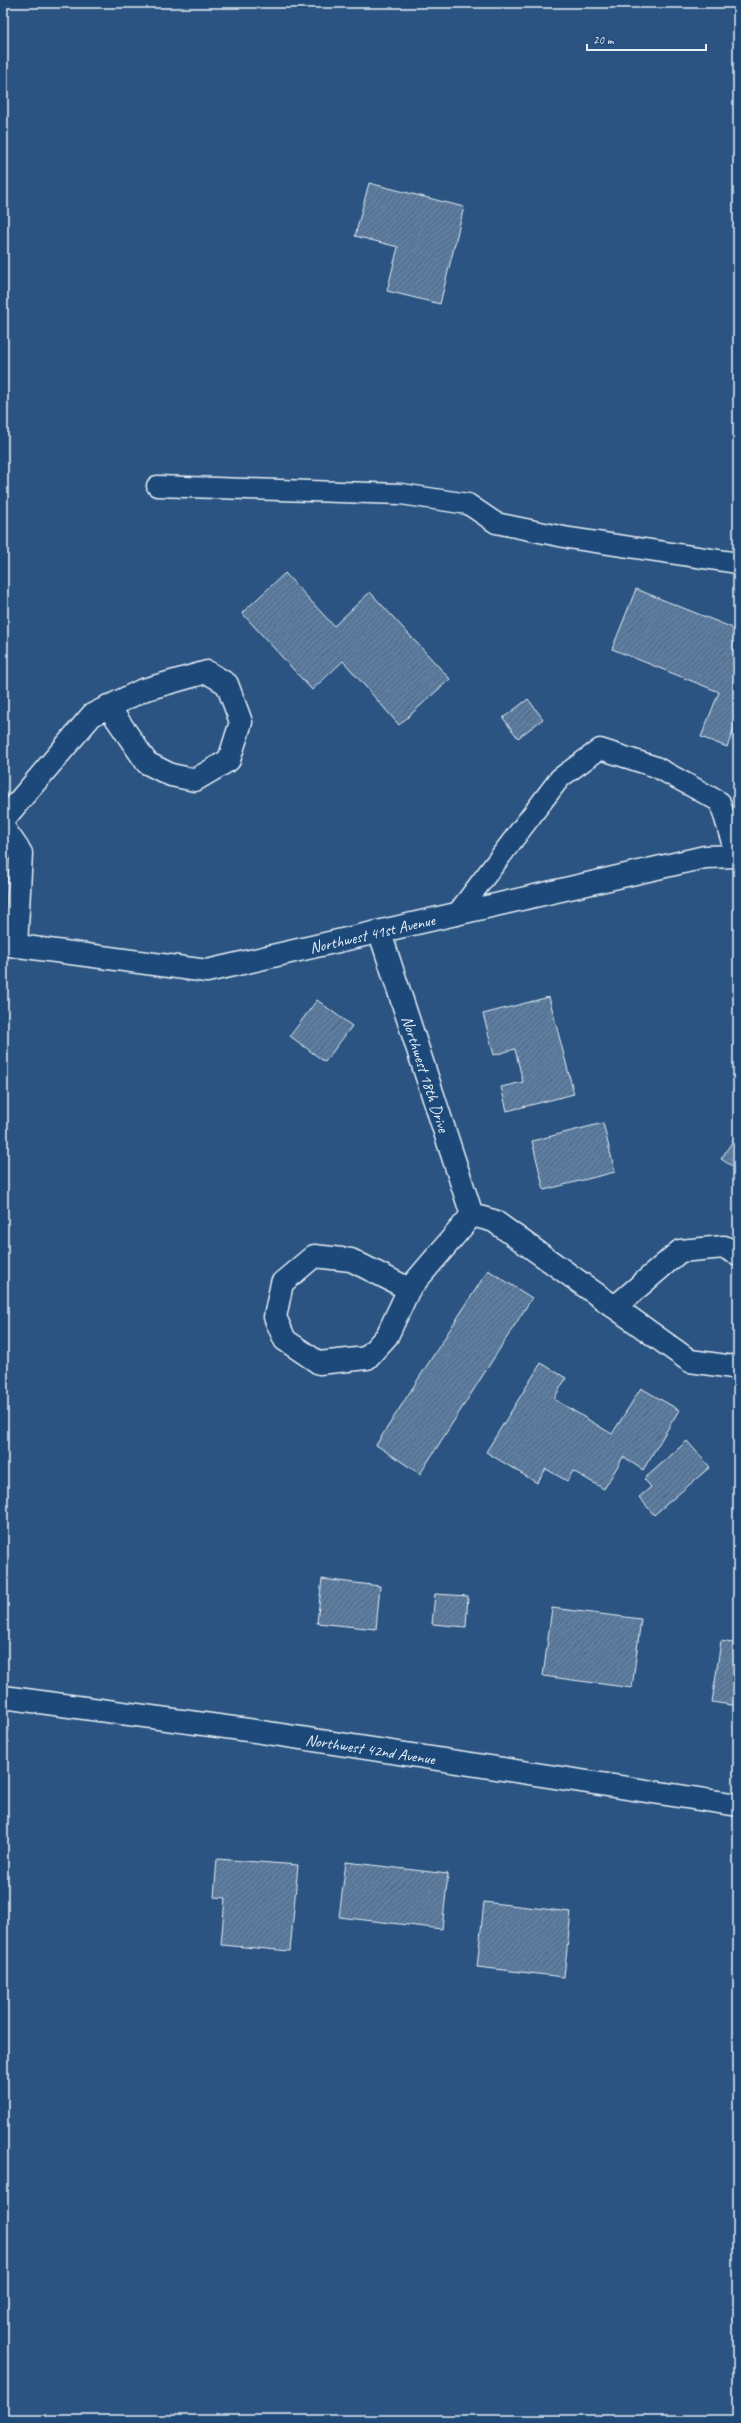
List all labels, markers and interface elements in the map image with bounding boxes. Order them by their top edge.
scale bar [587,26,706,52]
text: 20 m [593,32,615,48]
street label: Northwest 41st Avenue [308,910,438,958]
street label: Northwest 18th Drive [397,1013,454,1136]
street label: Northwest 42nd Avenue [304,1730,438,1770]

